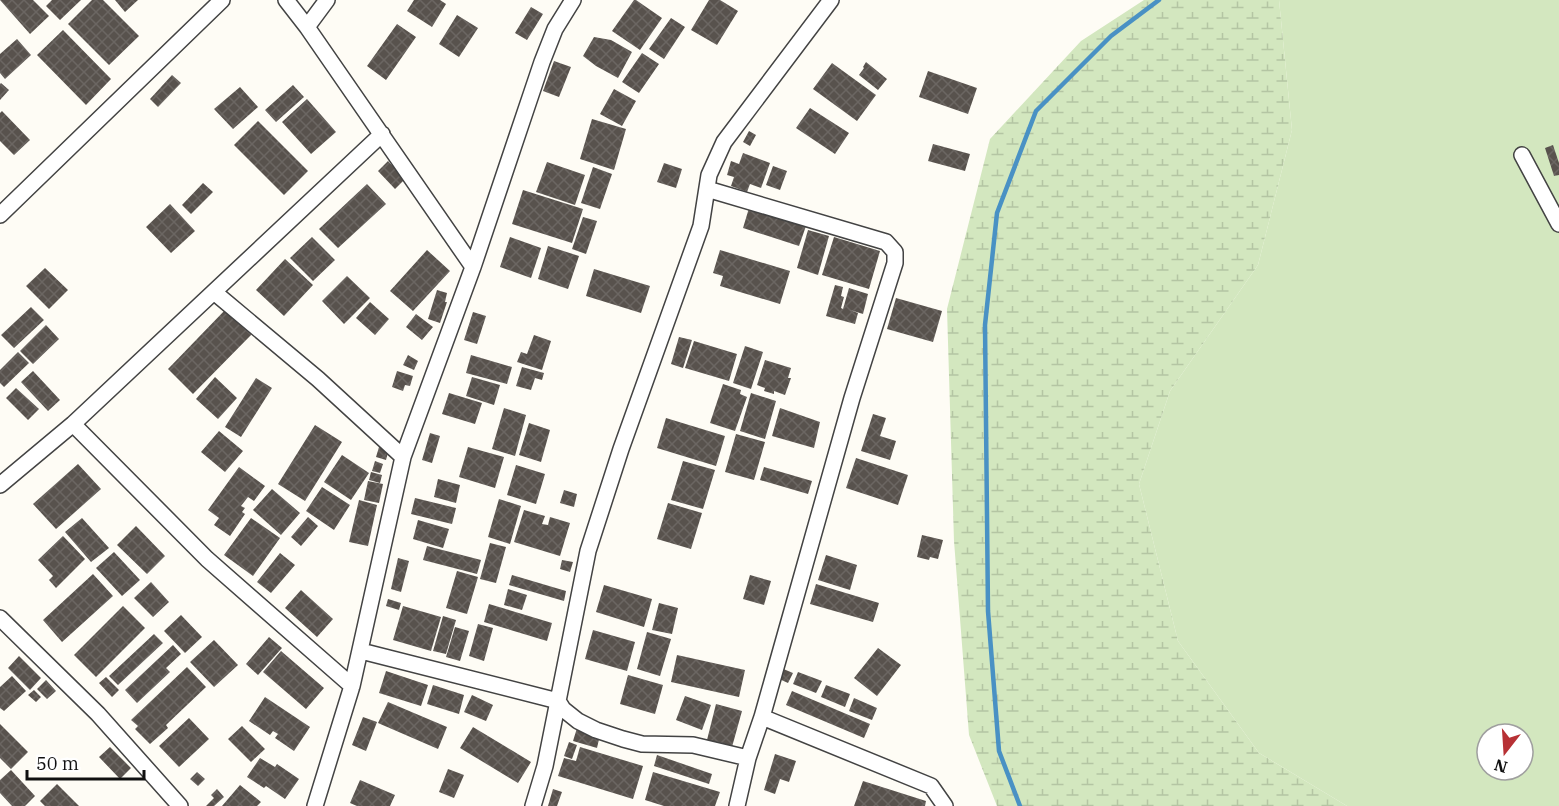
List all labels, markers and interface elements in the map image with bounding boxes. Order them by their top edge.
north arrow [1475,722,1535,782]
scale bar [27,743,144,781]
text: 50 m [36,752,79,775]
text: N [1492,755,1510,778]

